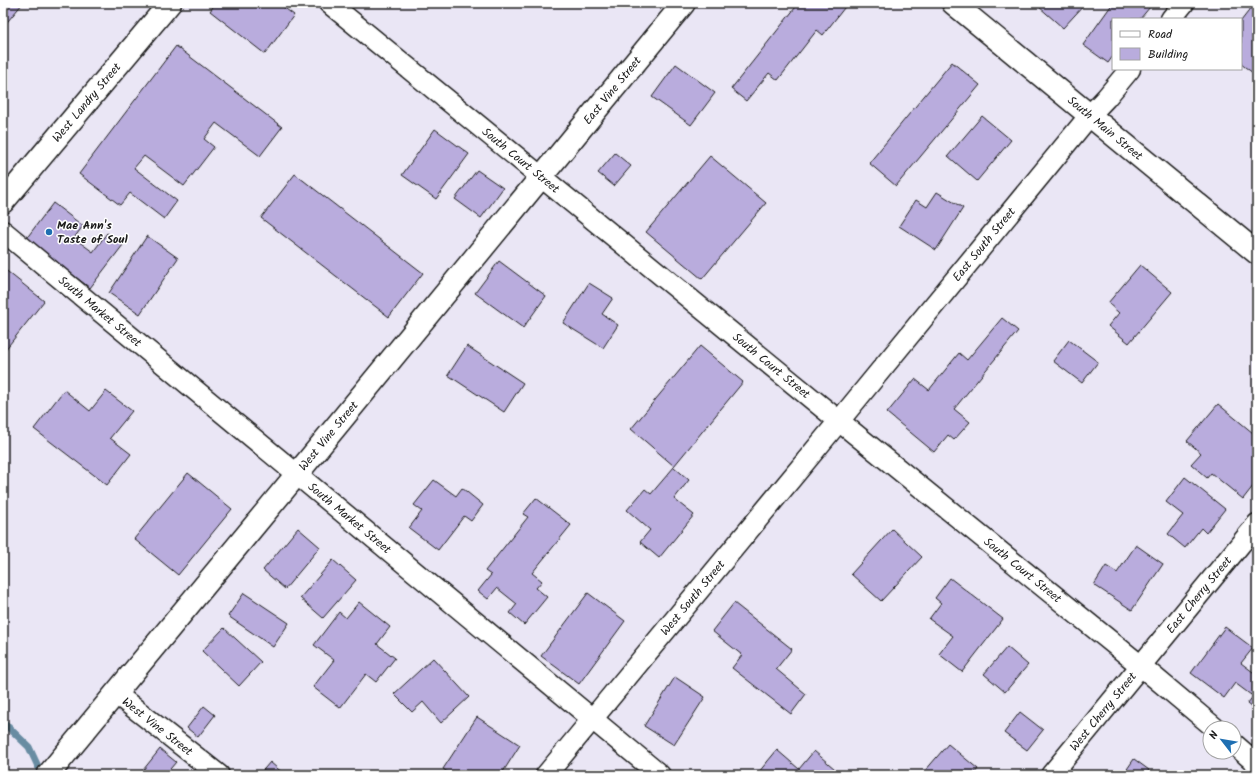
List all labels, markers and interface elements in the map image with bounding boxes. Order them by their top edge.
legend [1112,18,1242,70]
text: Road [1148,25,1173,44]
text: Building [1148,45,1188,64]
street label: East Vine Street [578,52,646,129]
street label: West Landry Street [47,58,126,146]
street label: South Main Street [1063,91,1147,165]
street label: South Court Street [478,122,564,198]
street label: East South Street [948,203,1020,286]
place label: Mae Ann's Taste of Soul [57,216,128,249]
marker: Mae Ann's Taste of Soul [44,227,54,237]
street label: South Market Street [54,271,146,352]
street label: South Court Street [728,328,815,404]
street label: West Vine Street [294,396,363,475]
street label: South Market Street [304,478,396,559]
street label: South Court Street [980,532,1066,608]
street label: East Cherry Street [1161,552,1237,638]
street label: West South Street [656,556,730,640]
street label: West Cherry Street [1065,668,1141,755]
street label: West Vine Street [118,692,197,761]
north arrow [1202,720,1242,760]
text: N [1205,728,1224,743]

